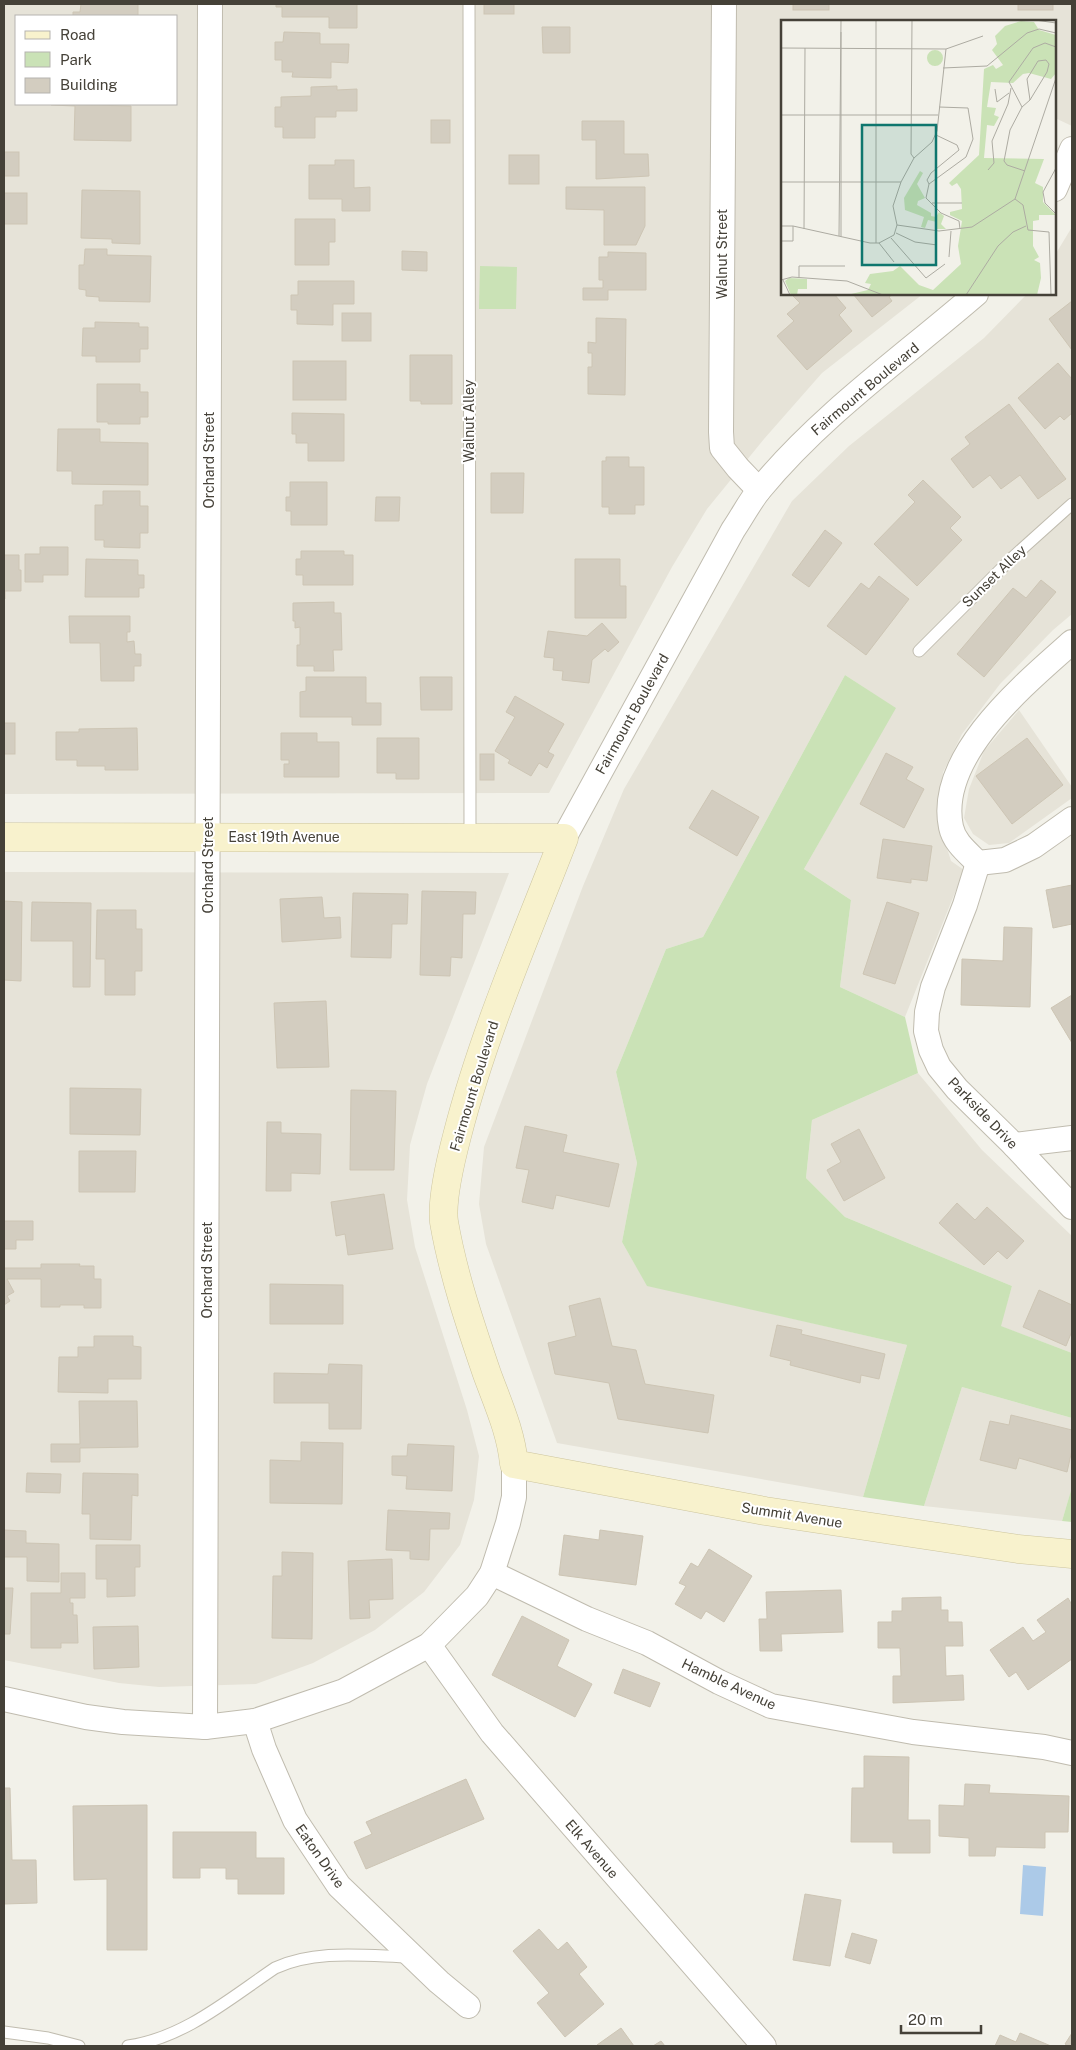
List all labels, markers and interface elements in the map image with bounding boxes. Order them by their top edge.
legend [15,15,178,105]
inset map [781,20,1056,295]
text: Road [60,26,96,43]
text: Park [60,51,92,68]
text: Building [60,76,118,93]
street label: Walnut Street [714,209,730,299]
street label: Fairmount Boulevard [808,339,922,439]
street label: Walnut Alley [461,379,477,462]
street label: Orchard Street [201,412,217,508]
street label: Sunset Alley [959,541,1030,610]
street label: Fairmount Boulevard [592,651,672,777]
street label: Orchard Street [200,817,216,913]
street label: East 19th Avenue [228,829,340,845]
street label: Fairmount Boulevard [447,1019,501,1153]
street label: Parkside Drive [945,1074,1021,1152]
street label: Orchard Street [199,1222,215,1318]
street label: Summit Avenue [740,1499,844,1531]
street label: Hamble Avenue [679,1655,779,1713]
street label: Elk Avenue [562,1817,622,1881]
street label: Eaton Drive [292,1821,348,1891]
scale bar [901,2002,981,2034]
text: 20 m [908,2011,943,2028]

